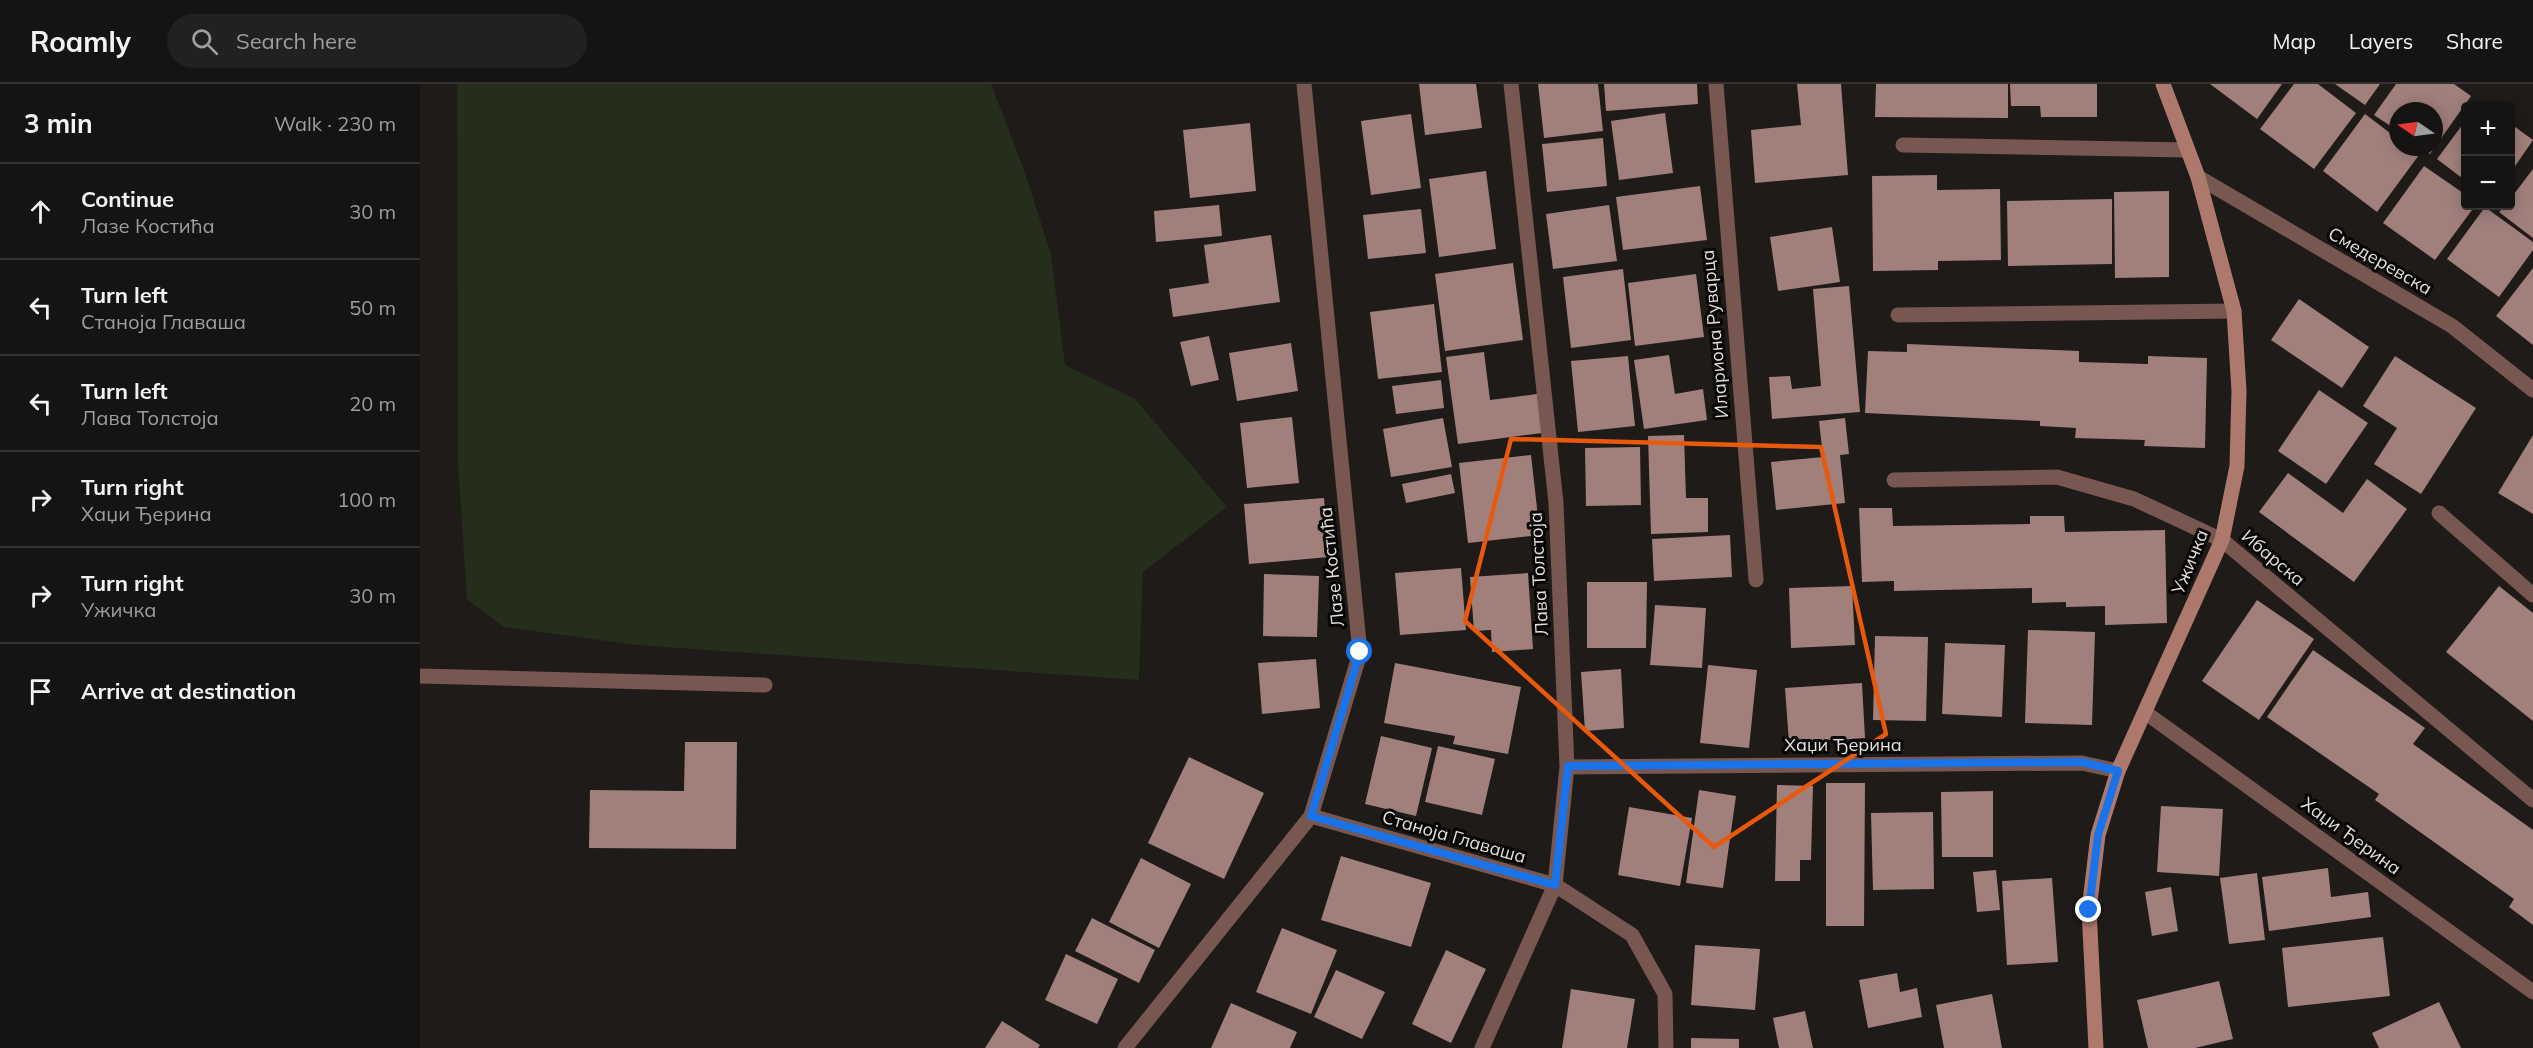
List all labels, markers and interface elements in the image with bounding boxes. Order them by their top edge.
search box [167,14,587,68]
text: Roamly [30,24,131,59]
icon: search [188,25,221,58]
text: Search here [236,27,357,55]
text: Map [2273,28,2316,54]
text: Layers [2349,28,2413,54]
text: Share [2446,28,2503,54]
north arrow [2389,102,2443,156]
map controls [2461,102,2515,210]
button: + [2461,102,2515,156]
text: 3 min [24,107,93,140]
text: Walk · 230 m [274,111,396,136]
button: − [2461,156,2515,210]
text: Continue [81,185,174,213]
icon: ahead [24,195,57,228]
text: 30 m [349,199,396,224]
text: Лазе Костића [81,213,215,238]
street label: Смедеревска [2324,222,2436,300]
street label: Илариона Руварца [1696,249,1733,419]
text: Turn left [81,281,168,309]
icon: left [24,291,57,324]
text: 50 m [349,295,396,320]
text: Станоја Главаша [81,309,246,334]
text: Turn left [81,377,168,405]
icon: left [24,387,57,420]
text: 20 m [349,391,396,416]
text: Лава Толстоја [81,405,219,430]
text: Turn right [81,473,184,501]
icon: right [24,483,57,516]
text: 100 m [337,487,396,512]
text: Хаџи Ђерина [81,501,212,526]
street label: Лазе Костића [1314,506,1349,628]
street label: Лава Толстоја [1524,512,1553,637]
street label: Ибарска [2237,524,2310,591]
street label: Ужичка [2166,526,2213,599]
text: Turn right [81,569,184,597]
icon: right [24,579,57,612]
text: 30 m [349,583,396,608]
text: Ужичка [81,597,157,622]
route start [1346,638,1372,664]
icon: arrive [24,675,57,708]
text: Arrive at destination [81,677,296,705]
street label: Хаџи Ђерина [1784,733,1902,756]
street label: Хаџи Ђерина [2297,792,2406,879]
street label: Станоја Главаша [1380,805,1529,868]
route end [2075,896,2101,922]

